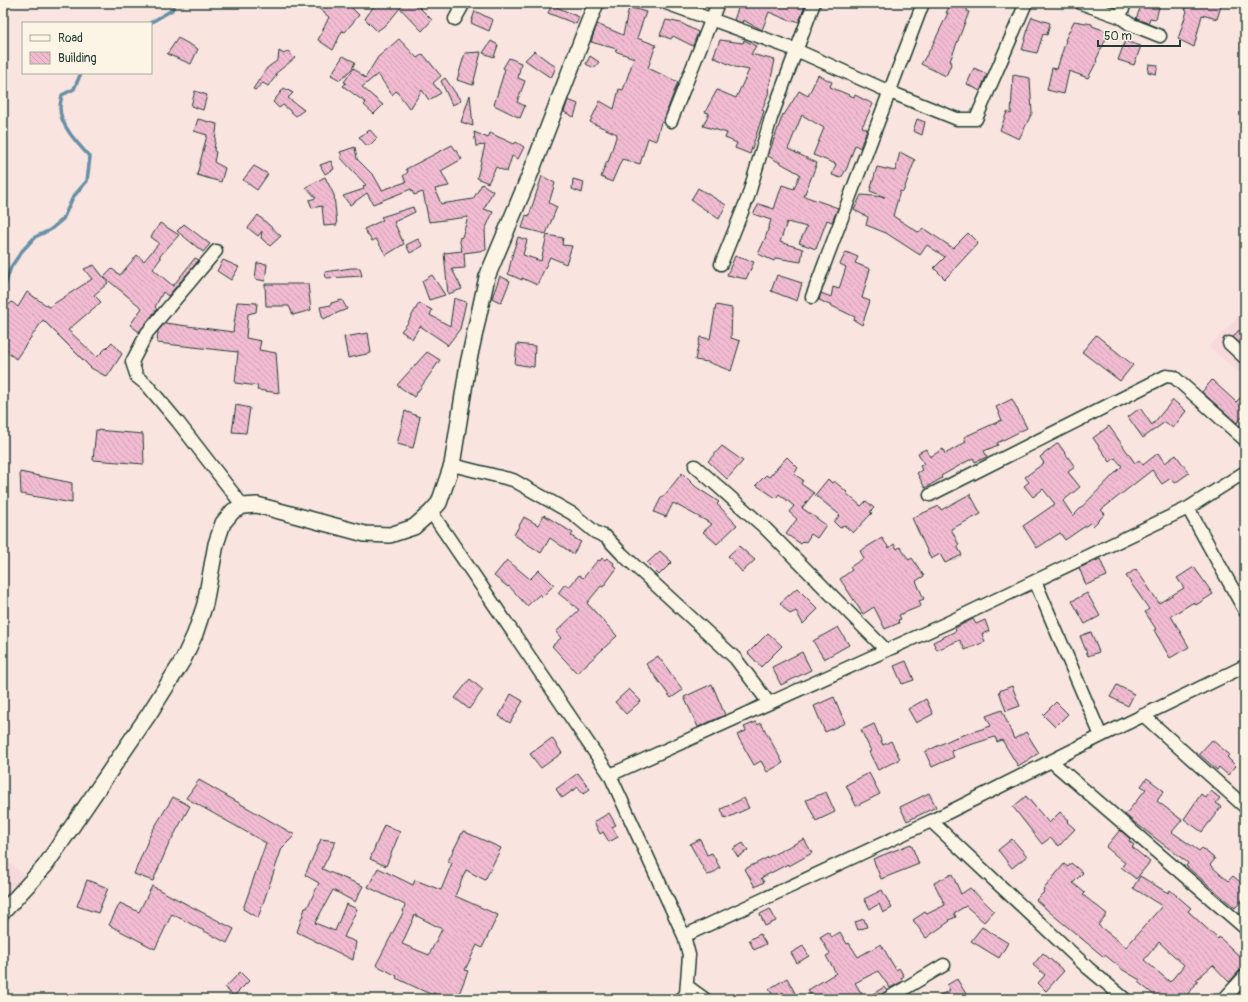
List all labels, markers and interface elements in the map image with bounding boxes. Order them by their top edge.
legend [22,22,152,74]
scale bar [1098,22,1180,48]
text: 50 m [1104,29,1132,44]
text: Road [58,31,83,46]
text: Building [58,51,97,66]

